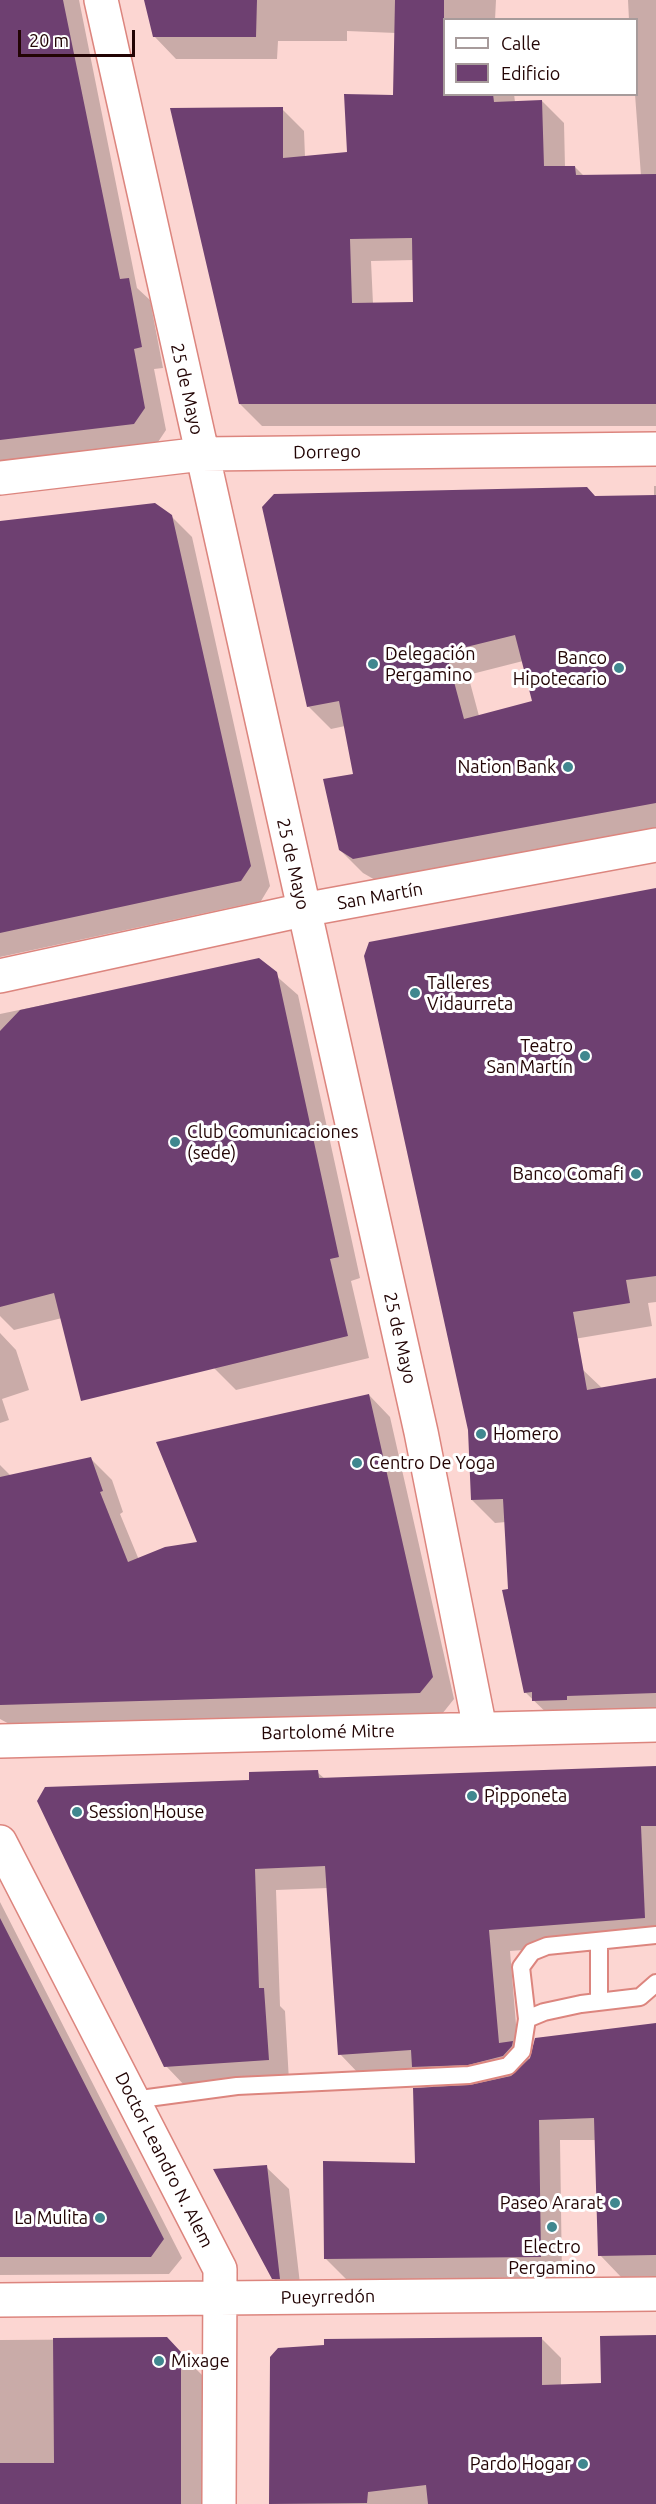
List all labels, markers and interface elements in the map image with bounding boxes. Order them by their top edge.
scale bar [21,18,138,56]
legend [443,18,638,96]
text: 20 m [29,30,69,50]
text: Calle [501,33,541,53]
text: Edificio [501,63,560,83]
street label: 25 de Mayo [166,341,208,437]
street label: Dorrego [293,441,361,463]
place label: Delegación Pergamino [385,643,475,686]
place label: Banco Hipotecario [513,647,607,690]
marker: Delegación Pergamino [366,657,380,671]
marker: Banco Hipotecario [612,661,626,675]
place label: Nation Bank [457,756,556,778]
marker: Nation Bank [561,760,575,774]
street label: 25 de Mayo [272,816,314,912]
street label: San Martín [336,878,424,914]
place label: Talleres Vidaurreta [427,972,513,1014]
marker: Talleres Vidaurreta [408,986,422,1000]
place label: Teatro San Martín [486,1035,573,1078]
marker: Teatro San Martín [578,1049,592,1063]
place label: Club Comunicaciones (sede) [187,1121,359,1164]
marker: Club Comunicaciones (sede) [168,1135,182,1149]
place label: Banco Comafi [513,1163,624,1185]
marker: Banco Comafi [629,1167,643,1181]
street label: 25 de Mayo [379,1290,421,1386]
place label: Homero [493,1423,559,1445]
marker: Homero [474,1427,488,1441]
place label: Centro De Yoga [369,1452,495,1474]
marker: Centro De Yoga [350,1456,364,1470]
street label: Bartolomé Mitre [261,1720,395,1744]
place label: Pipponeta [484,1785,567,1807]
marker: Pipponeta [465,1789,479,1803]
place label: Session House [89,1801,204,1823]
marker: Session House [70,1805,84,1819]
street label: Doctor Leandro N. Alem [110,2069,218,2251]
place label: Paseo Ararat [500,2192,603,2214]
marker: Paseo Ararat [608,2196,622,2210]
place label: La Mulita [14,2207,88,2229]
marker: La Mulita [93,2211,107,2225]
marker: Electro Pergamino [545,2220,559,2234]
place label: Electro Pergamino [508,2236,596,2278]
street label: Pueyrredón [281,2285,375,2309]
place label: Mixage [171,2350,230,2372]
marker: Mixage [152,2354,166,2368]
place label: Pardo Hogar [470,2453,571,2475]
marker: Pardo Hogar [576,2457,590,2471]

